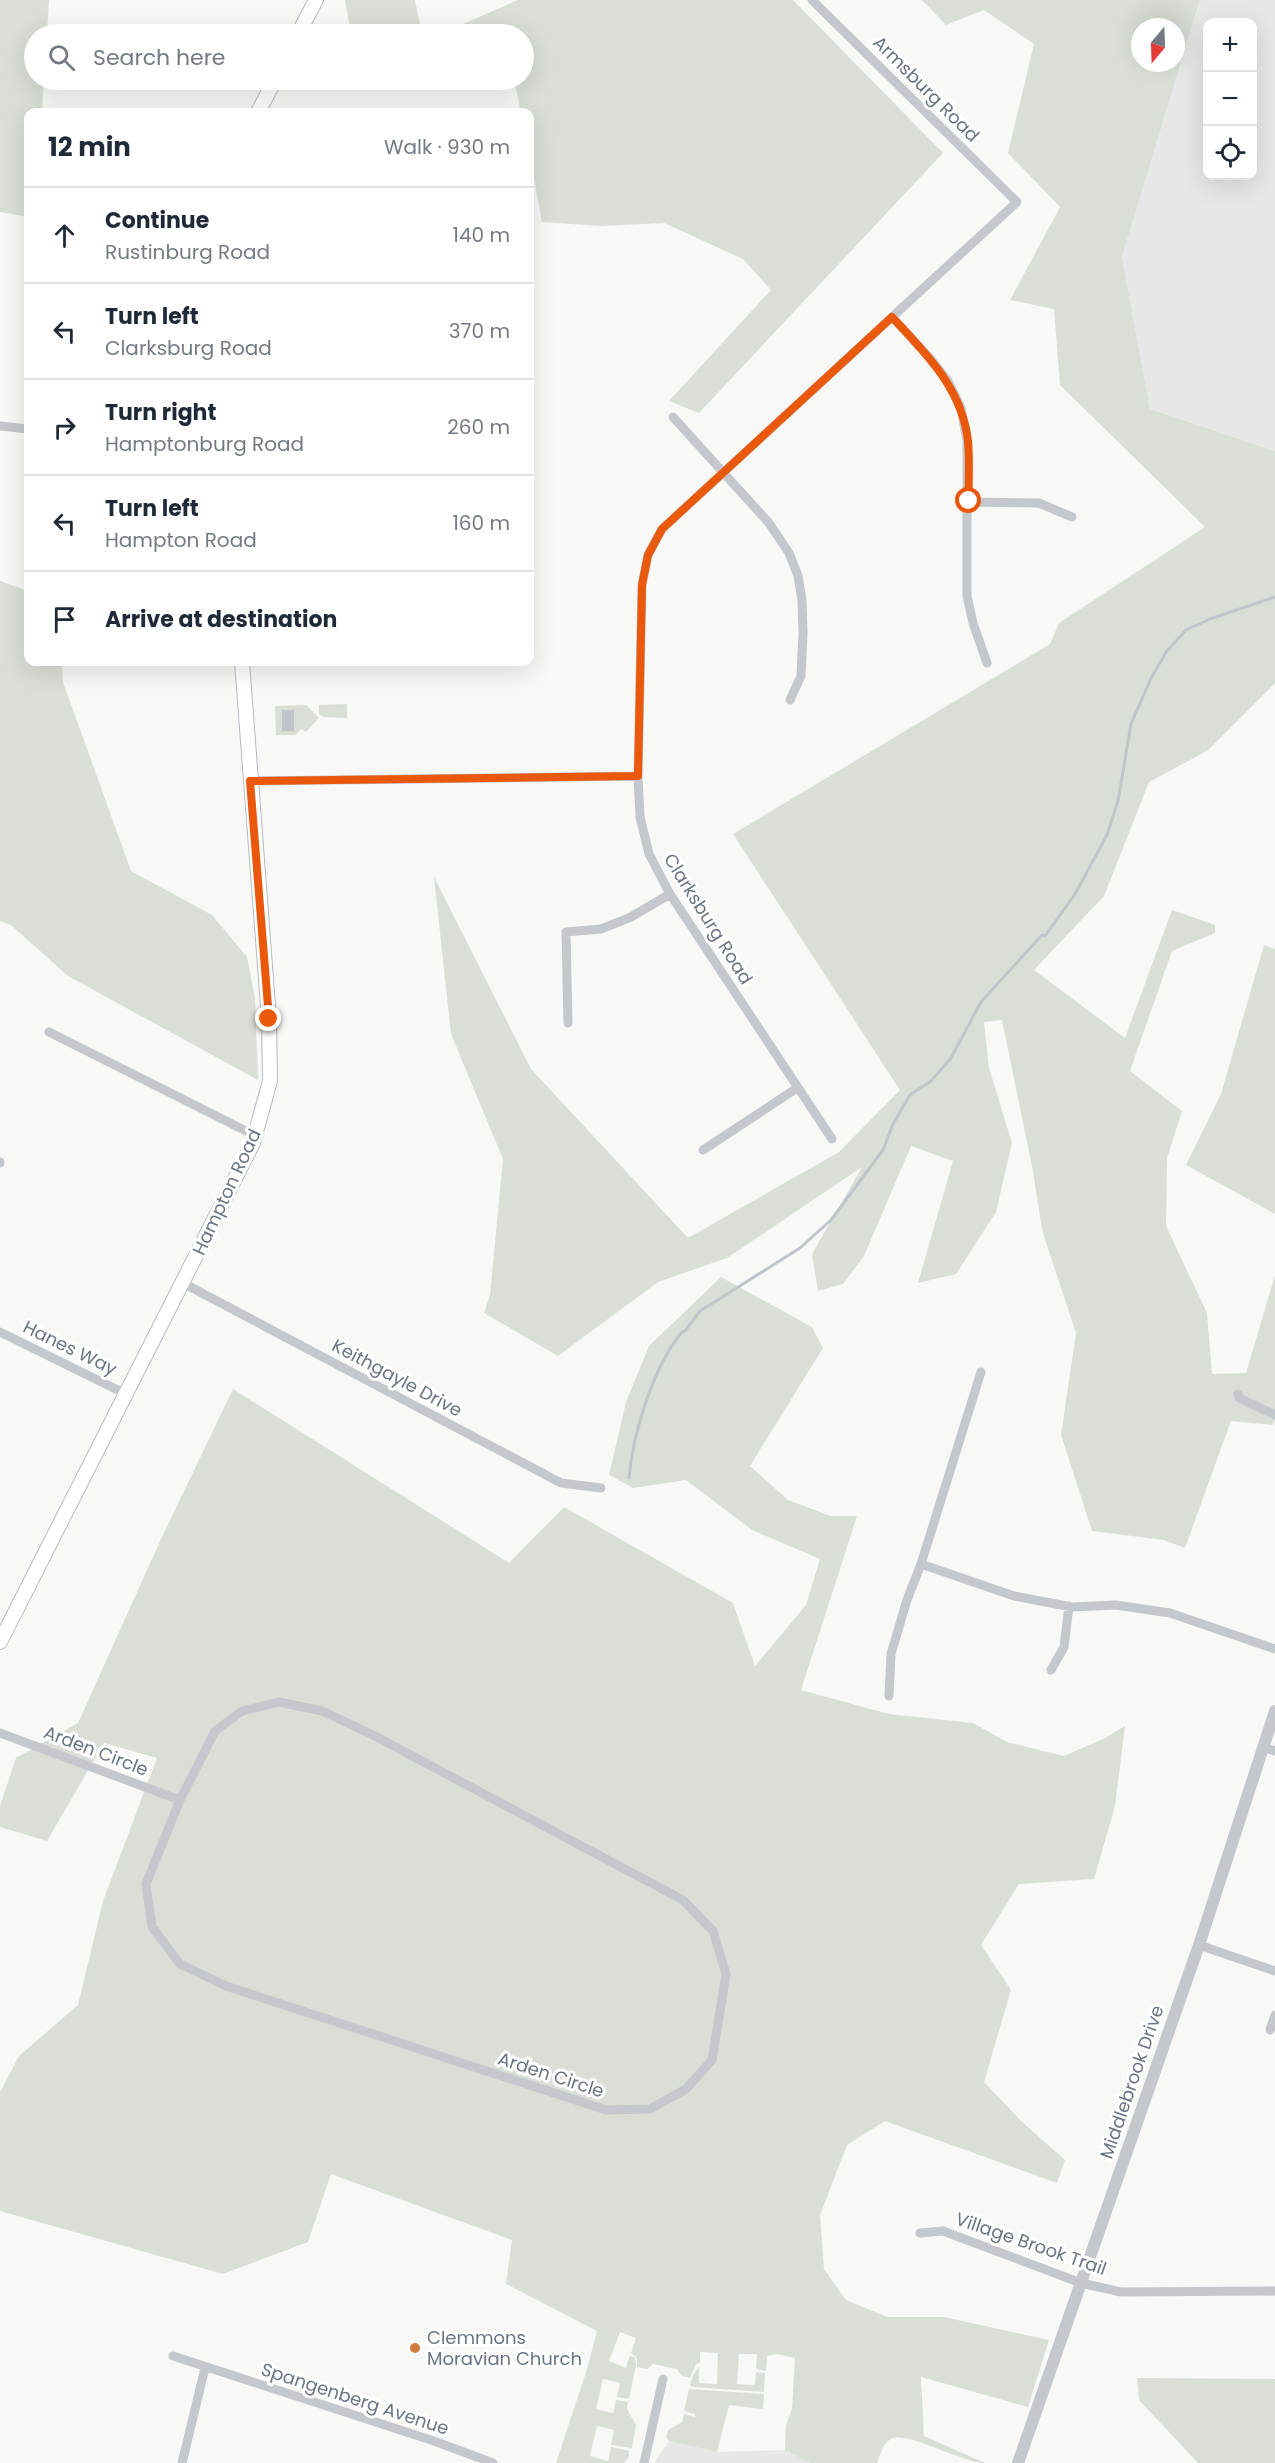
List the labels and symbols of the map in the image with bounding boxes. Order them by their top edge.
north arrow [1131,18,1185,72]
street label: Armsburg Road [868,30,985,147]
route start [955,487,981,513]
street label: Clarksburg Road [658,848,759,989]
route end [255,1005,281,1031]
street label: Hampton Road [186,1125,267,1259]
street label: Hanes Way [19,1314,121,1381]
street label: Keithgayle Drive [328,1333,467,1423]
street label: Arden Circle [40,1719,152,1782]
street label: Middlebrook Drive [1094,2002,1170,2162]
street label: Arden Circle [495,2046,607,2103]
street label: Village Brook Trail [952,2206,1110,2281]
place label: Clemmons Moravian Church [427,2325,582,2371]
marker: Clemmons Moravian Church [408,2341,422,2355]
street label: Spangenberg Avenue [258,2356,452,2441]

